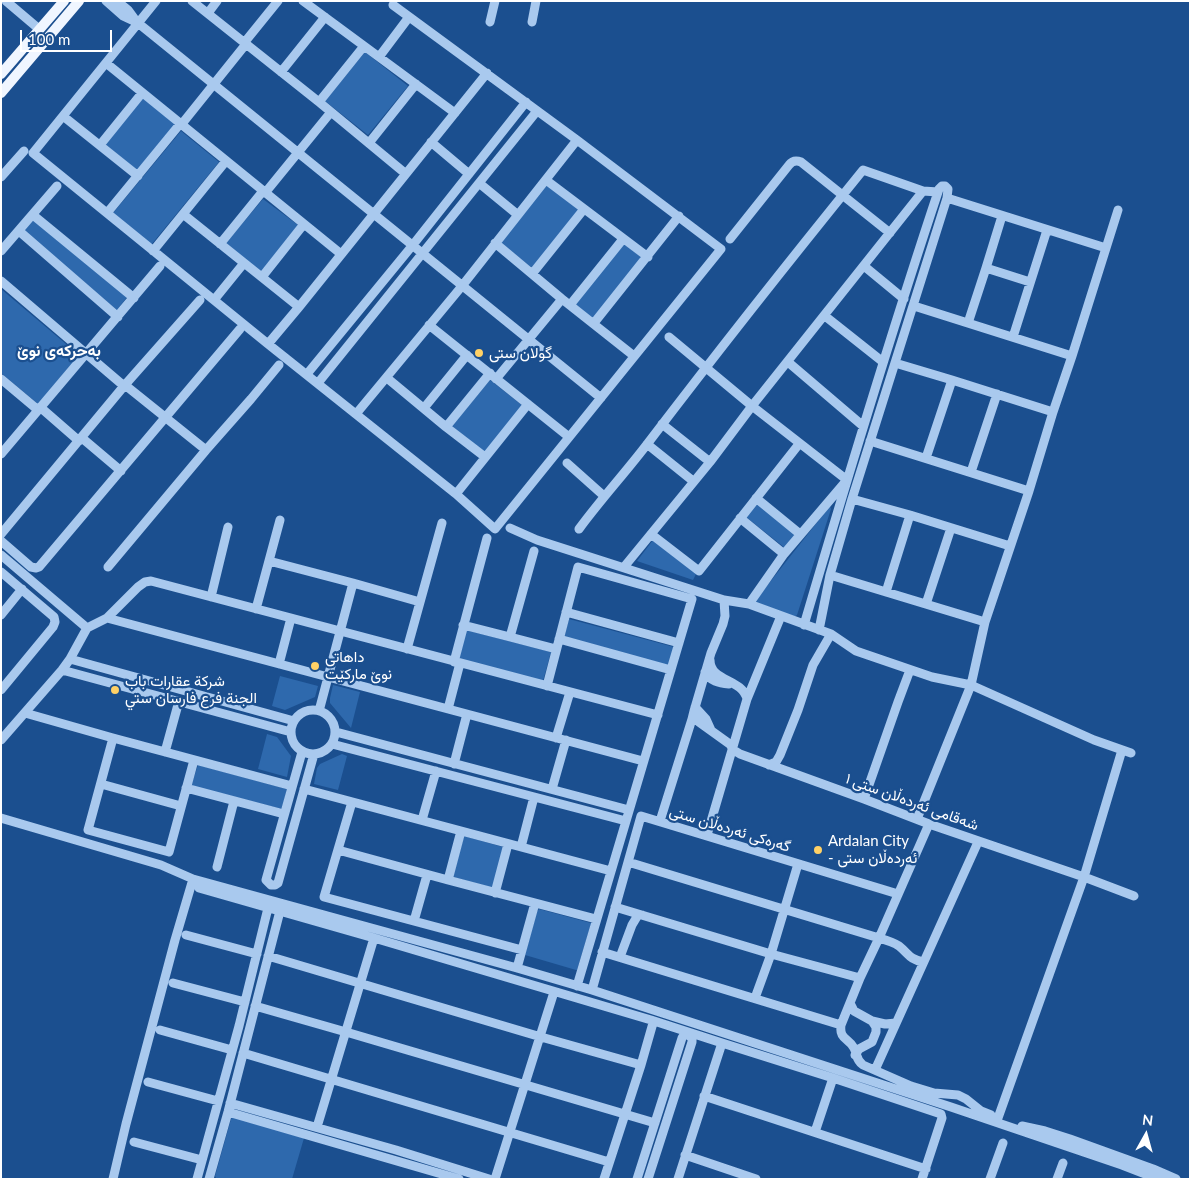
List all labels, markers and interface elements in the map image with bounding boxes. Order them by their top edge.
scale bar [22,20,115,52]
text: 100 m [28,30,70,48]
district label: بەحرکەی نوێ [17,341,101,361]
place label: گولان ستی [489,344,552,362]
marker: گولان ستی [473,347,485,359]
place label: داهاتی نوێ مارکێت [325,648,392,683]
marker: داهاتی نوێ مارکێت [309,660,321,672]
place label: شرکة عقارات باب الجنة فرع فارسان ستي [125,672,257,707]
marker: شرکة عقارات باب الجنة فرع فارسان ستي [109,684,121,696]
street label: شەقامی ئەردەڵان ستی ١ [843,770,981,834]
street label: گەرەکی ئەردەڵان ستی [667,802,793,856]
place label: Ardalan City - ئەردەڵان ستی [828,832,917,867]
marker: Ardalan City - ئەردەڵان ستی [812,844,824,856]
north arrow [1121,1110,1171,1160]
text: N [1141,1111,1154,1129]

